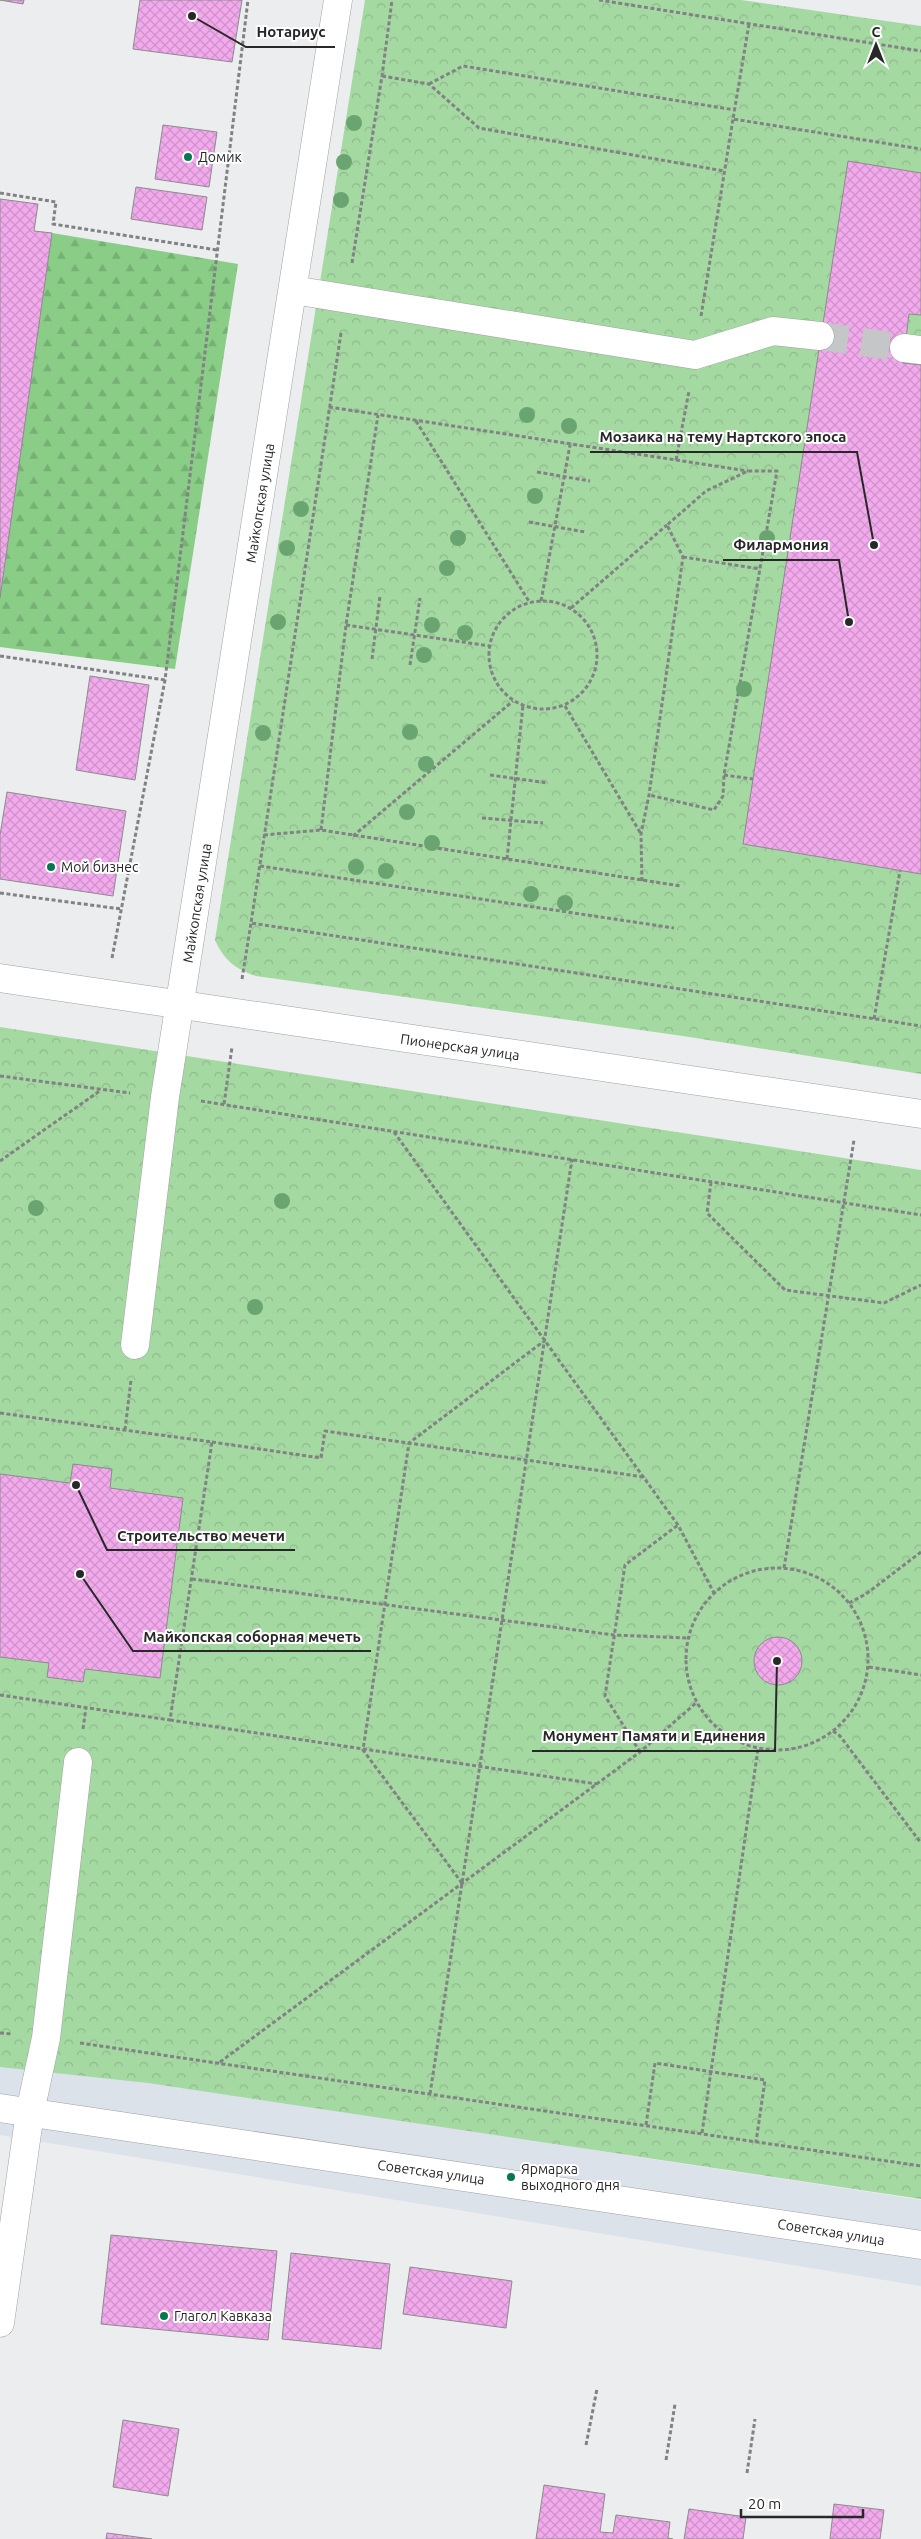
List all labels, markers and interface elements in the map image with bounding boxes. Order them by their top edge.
callout: Нотариус [246,17,335,47]
north arrow [851,20,901,70]
text: Нотариус [256,23,326,40]
text: С [872,24,881,40]
place label: Домик [198,149,242,165]
marker: Домик [182,151,194,163]
callout: Мозаика на тему Нартского эпоса [590,422,857,452]
text: Мозаика на тему Нартского эпоса [600,428,846,445]
street label: Майкопская улица [243,442,277,564]
callout: Филармония [723,530,839,560]
text: Филармония [733,536,829,553]
street label: Майкопская улица [180,842,214,964]
place label: Мой бизнес [61,859,139,875]
marker: Мой бизнес [45,861,57,873]
street label: Пионерская улица [399,1031,521,1063]
callout: Строительство мечети [107,1520,295,1550]
text: Строительство мечети [117,1527,285,1544]
callout: Майкопская соборная мечеть [133,1621,371,1651]
text: Майкопская соборная мечеть [143,1628,361,1645]
callout: Монумент Памяти и Единения [532,1721,775,1751]
text: Монумент Памяти и Единения [542,1727,766,1744]
street label: Советская улица [376,2157,486,2187]
place label: Ярмарка выходного дня [521,2161,620,2193]
marker: Ярмарка выходного дня [505,2171,517,2183]
street label: Советская улица [776,2216,886,2248]
place label: Глагол Кавказа [174,2308,272,2324]
marker: Глагол Кавказа [158,2310,170,2322]
scale bar [741,2486,864,2518]
text: 20 m [748,2495,781,2512]

